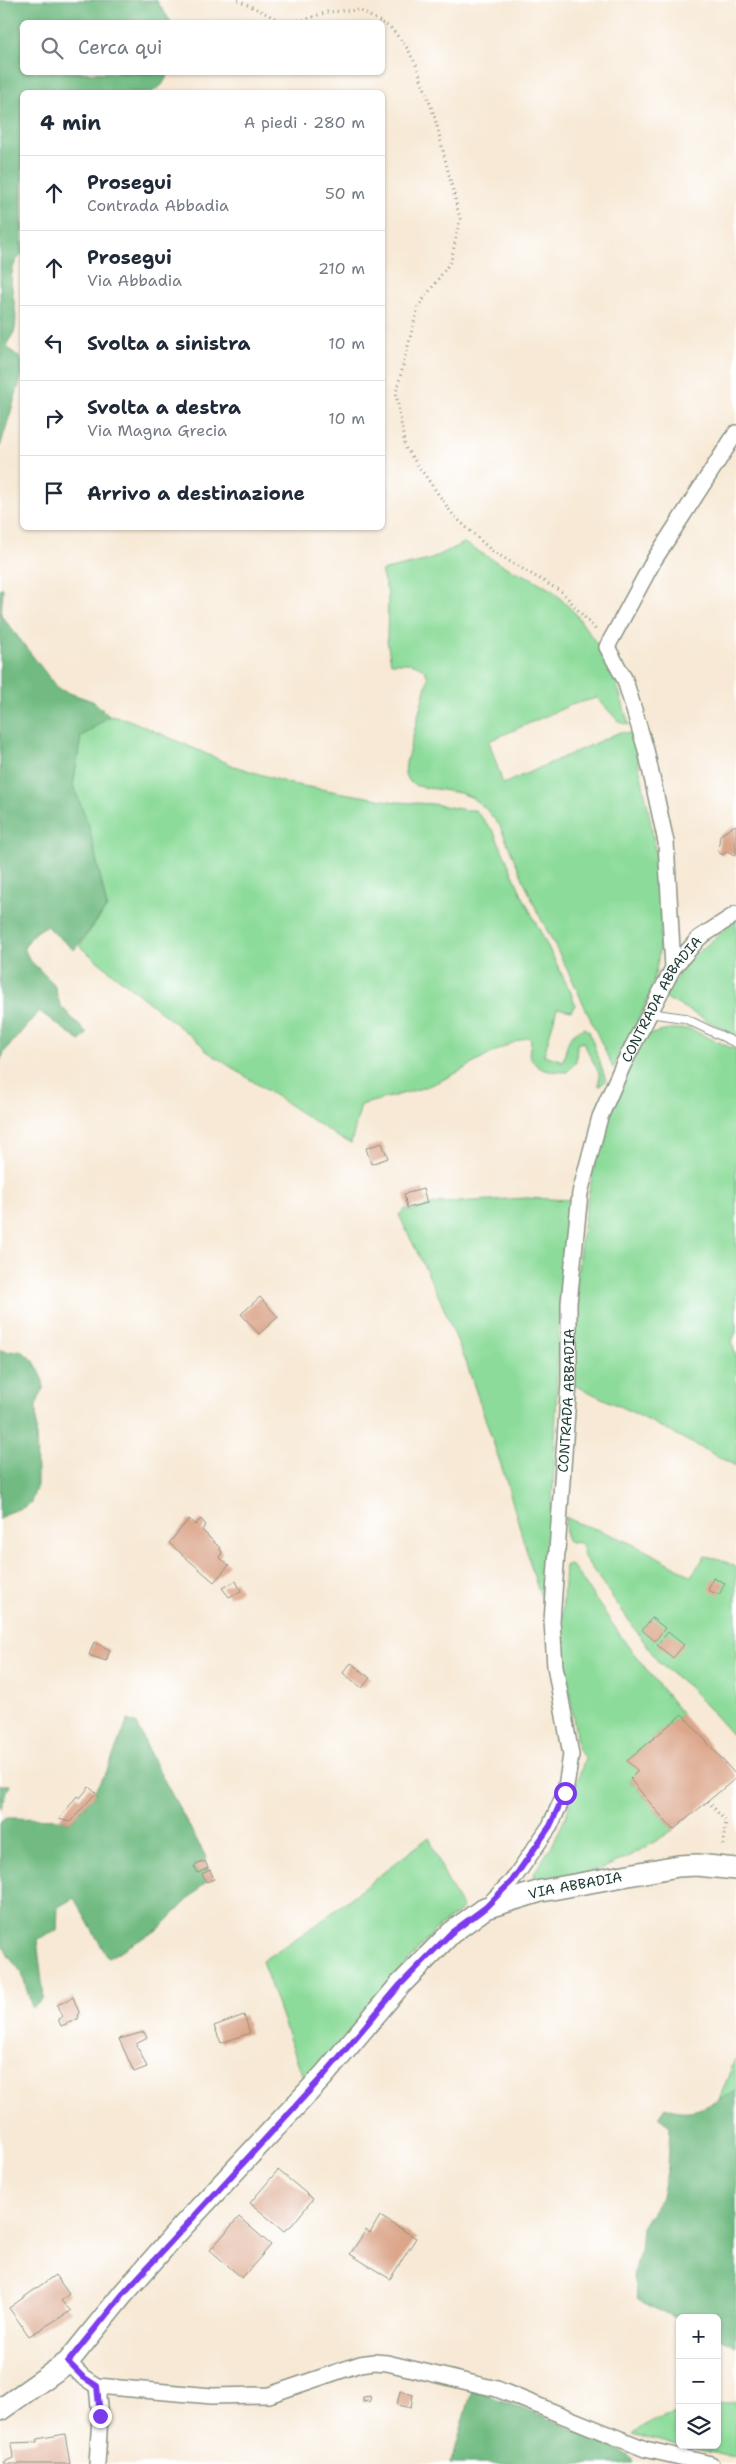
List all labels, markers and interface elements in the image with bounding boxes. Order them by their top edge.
search box [20,20,385,75]
icon: search [38,34,66,62]
text: Cerca qui [78,35,162,60]
text: 4 min [40,109,101,137]
text: A piedi · 280 m [244,112,365,133]
text: Prosegui [87,170,172,195]
icon: ahead [40,179,68,207]
text: 50 m [325,183,365,204]
text: Contrada Abbadia [87,195,229,216]
text: Prosegui [87,245,172,270]
icon: ahead [40,254,68,282]
text: 210 m [318,258,365,279]
text: Via Abbadia [87,270,182,291]
icon: left [40,329,68,357]
text: Svolta a sinistra [87,331,250,356]
text: 10 m [328,333,365,354]
text: Svolta a destra [87,395,241,420]
icon: right [40,404,68,432]
text: 10 m [328,408,365,429]
text: Via Magna Grecia [87,420,227,441]
icon: arrive [40,479,68,507]
text: Arrivo a destinazione [87,481,305,506]
street label: CONTRADA ABBADIA [617,932,706,1065]
street label: CONTRADA ABBADIA [554,1329,578,1473]
route start [554,1782,577,1805]
street label: VIA ABBADIA [526,1867,624,1903]
map controls [676,2314,721,2449]
button: + [676,2314,721,2359]
button: − [676,2359,721,2404]
button: layers [676,2404,721,2449]
route end [89,2405,112,2428]

